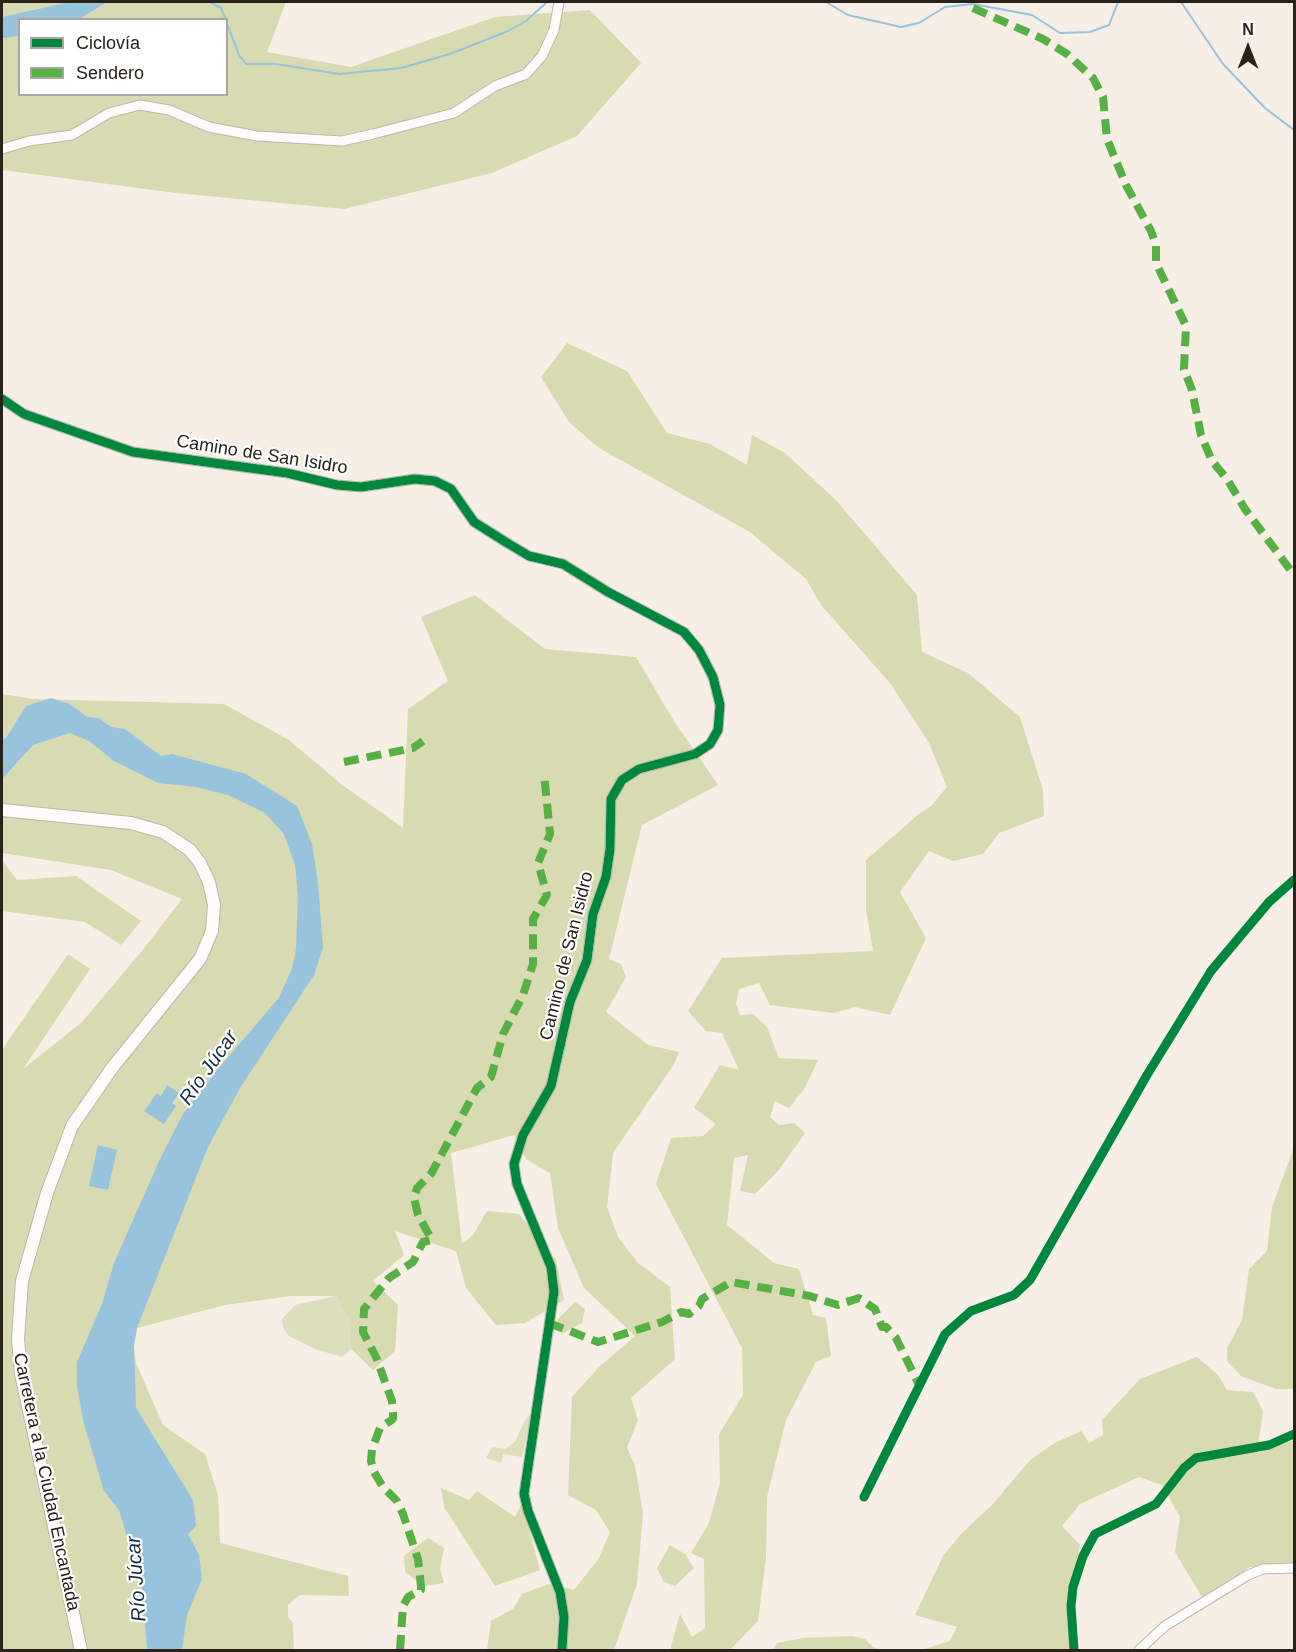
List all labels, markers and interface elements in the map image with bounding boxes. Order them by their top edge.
legend [18,18,228,96]
north arrow [1218,18,1278,78]
text: N [1242,21,1254,38]
text: Ciclovía [76,33,140,53]
text: Sendero [76,63,144,83]
street label: Camino de San Isidro [175,431,349,479]
street label: Camino de San Isidro [536,869,598,1043]
water label: Río Júcar [175,1026,243,1110]
street label: Carretera a la Ciudad Encantada [8,1351,84,1613]
water label: Río Júcar [122,1535,152,1623]

